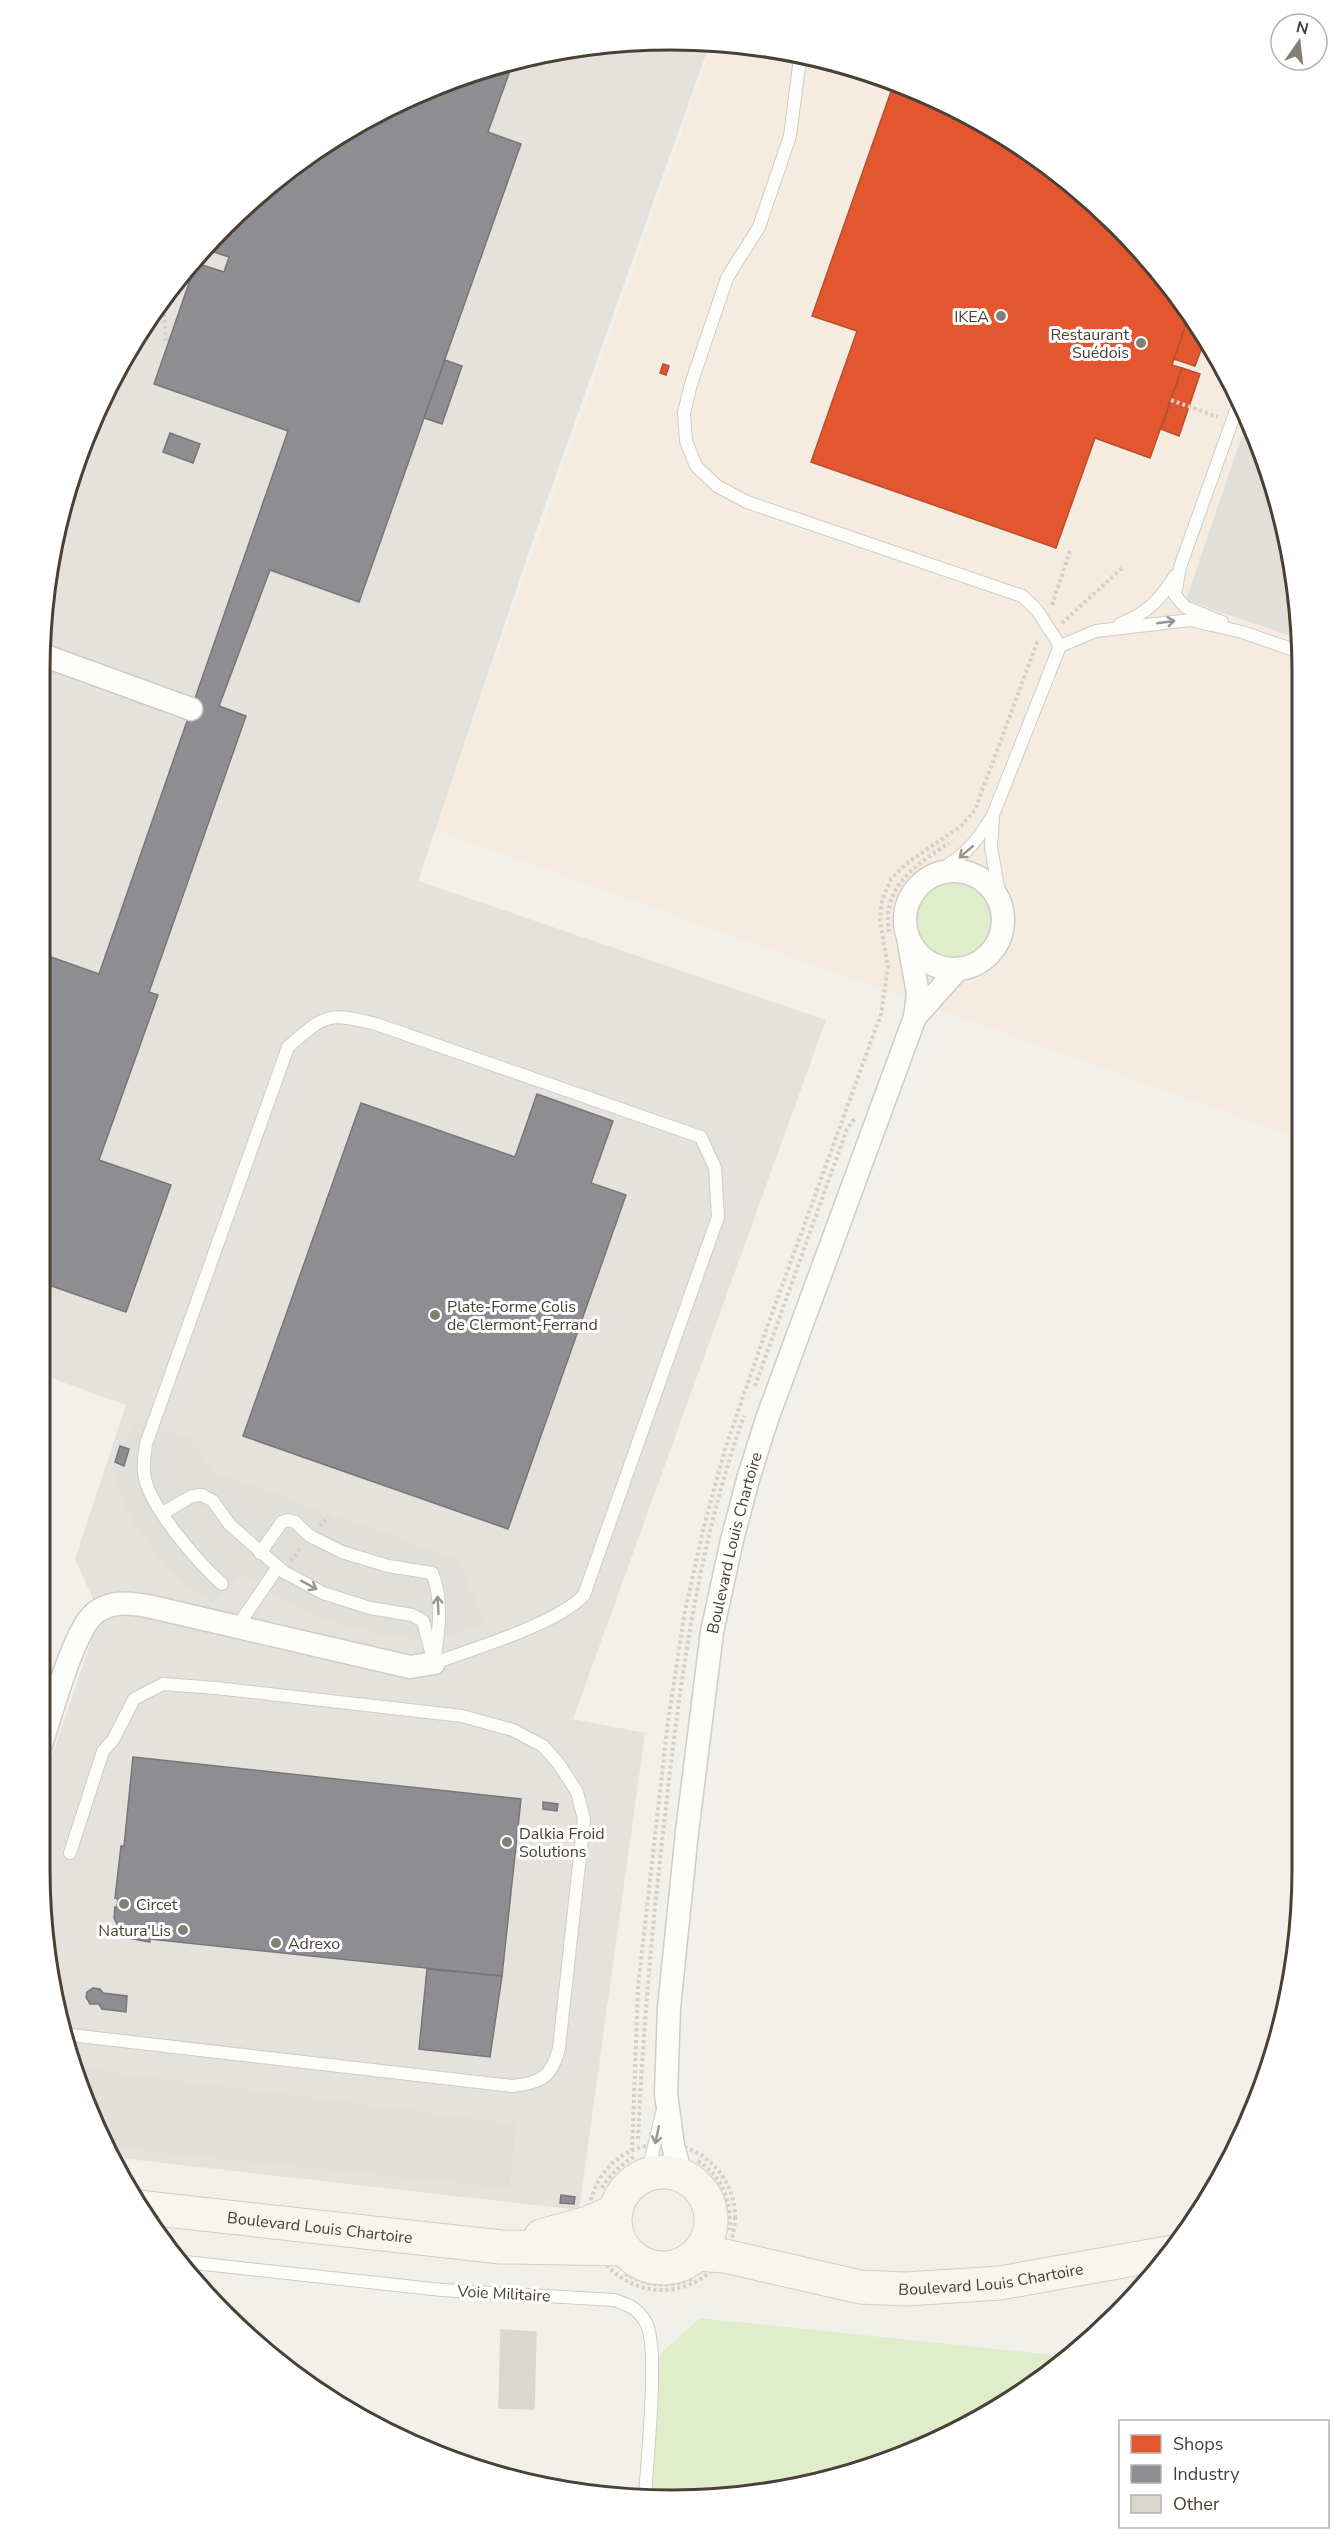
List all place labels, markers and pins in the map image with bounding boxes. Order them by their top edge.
place label: IKEA [954,306,989,328]
marker: IKEA [994,309,1008,323]
place label: Restaurant Suédois [1050,324,1129,364]
marker: Restaurant Suédois [1134,336,1148,350]
place label: Plate-Forme Colis de Clermont-Ferrand [447,1296,598,1336]
marker: Plate-Forme Colis de Clermont-Ferrand [428,1308,442,1322]
place label: Dalkia Froid Solutions [519,1823,605,1863]
marker: Dalkia Froid Solutions [500,1835,514,1849]
place label: Circet [136,1894,178,1916]
marker: Circet [117,1897,131,1911]
place label: Natura'Lis [98,1920,171,1942]
marker: Natura'Lis [176,1923,190,1937]
place label: Adrexo [288,1933,340,1955]
marker: Adrexo [269,1936,283,1950]

